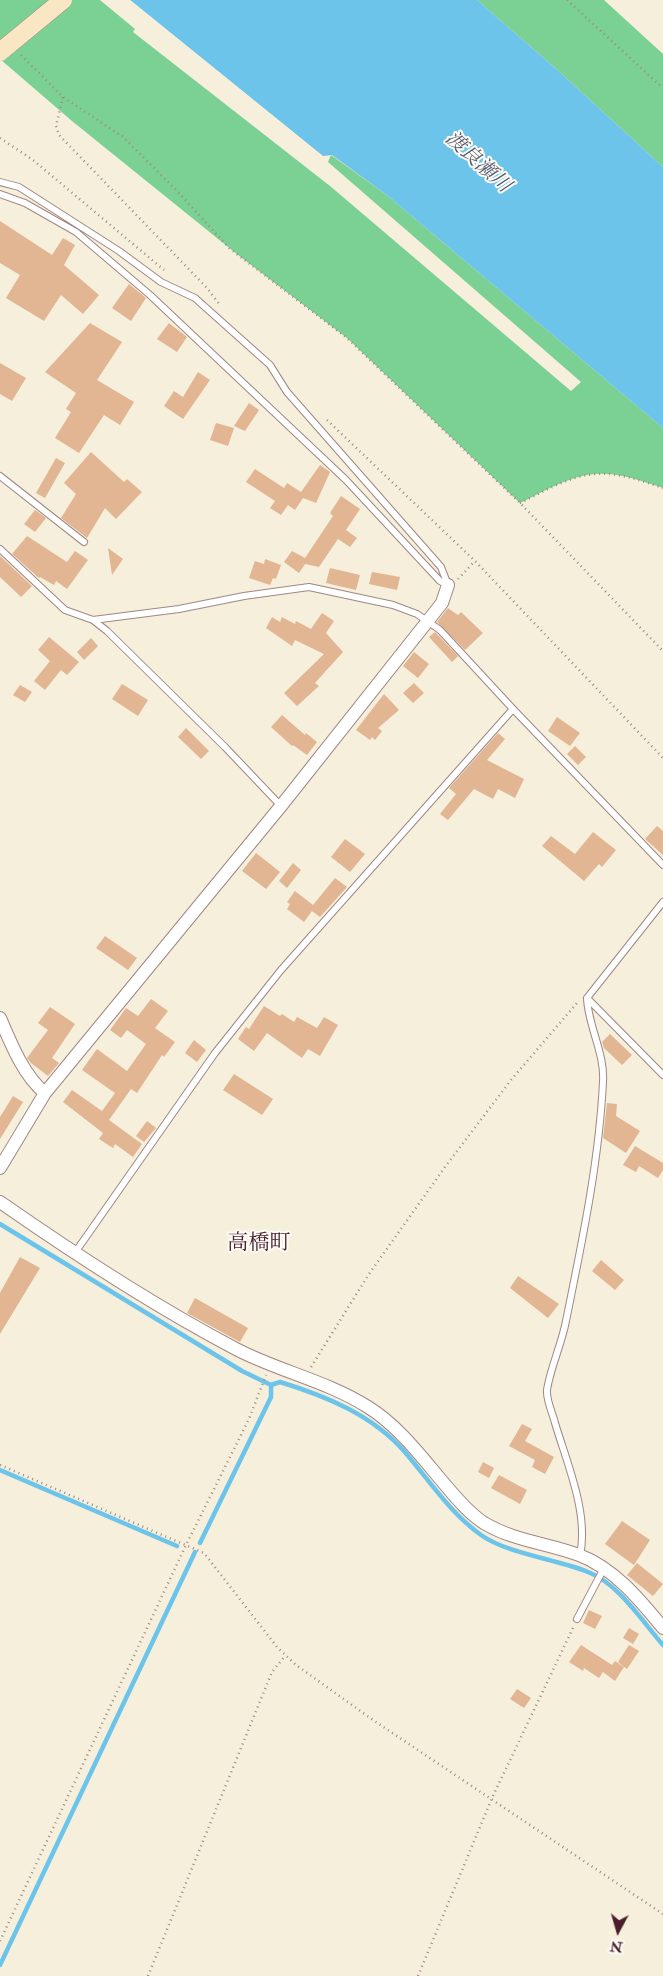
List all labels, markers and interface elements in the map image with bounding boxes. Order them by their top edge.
water label: 渡良瀬川 [439,127,515,199]
district label: 高橋町 [228,1231,290,1257]
north arrow [593,1906,643,1956]
text: N [609,1937,624,1956]

